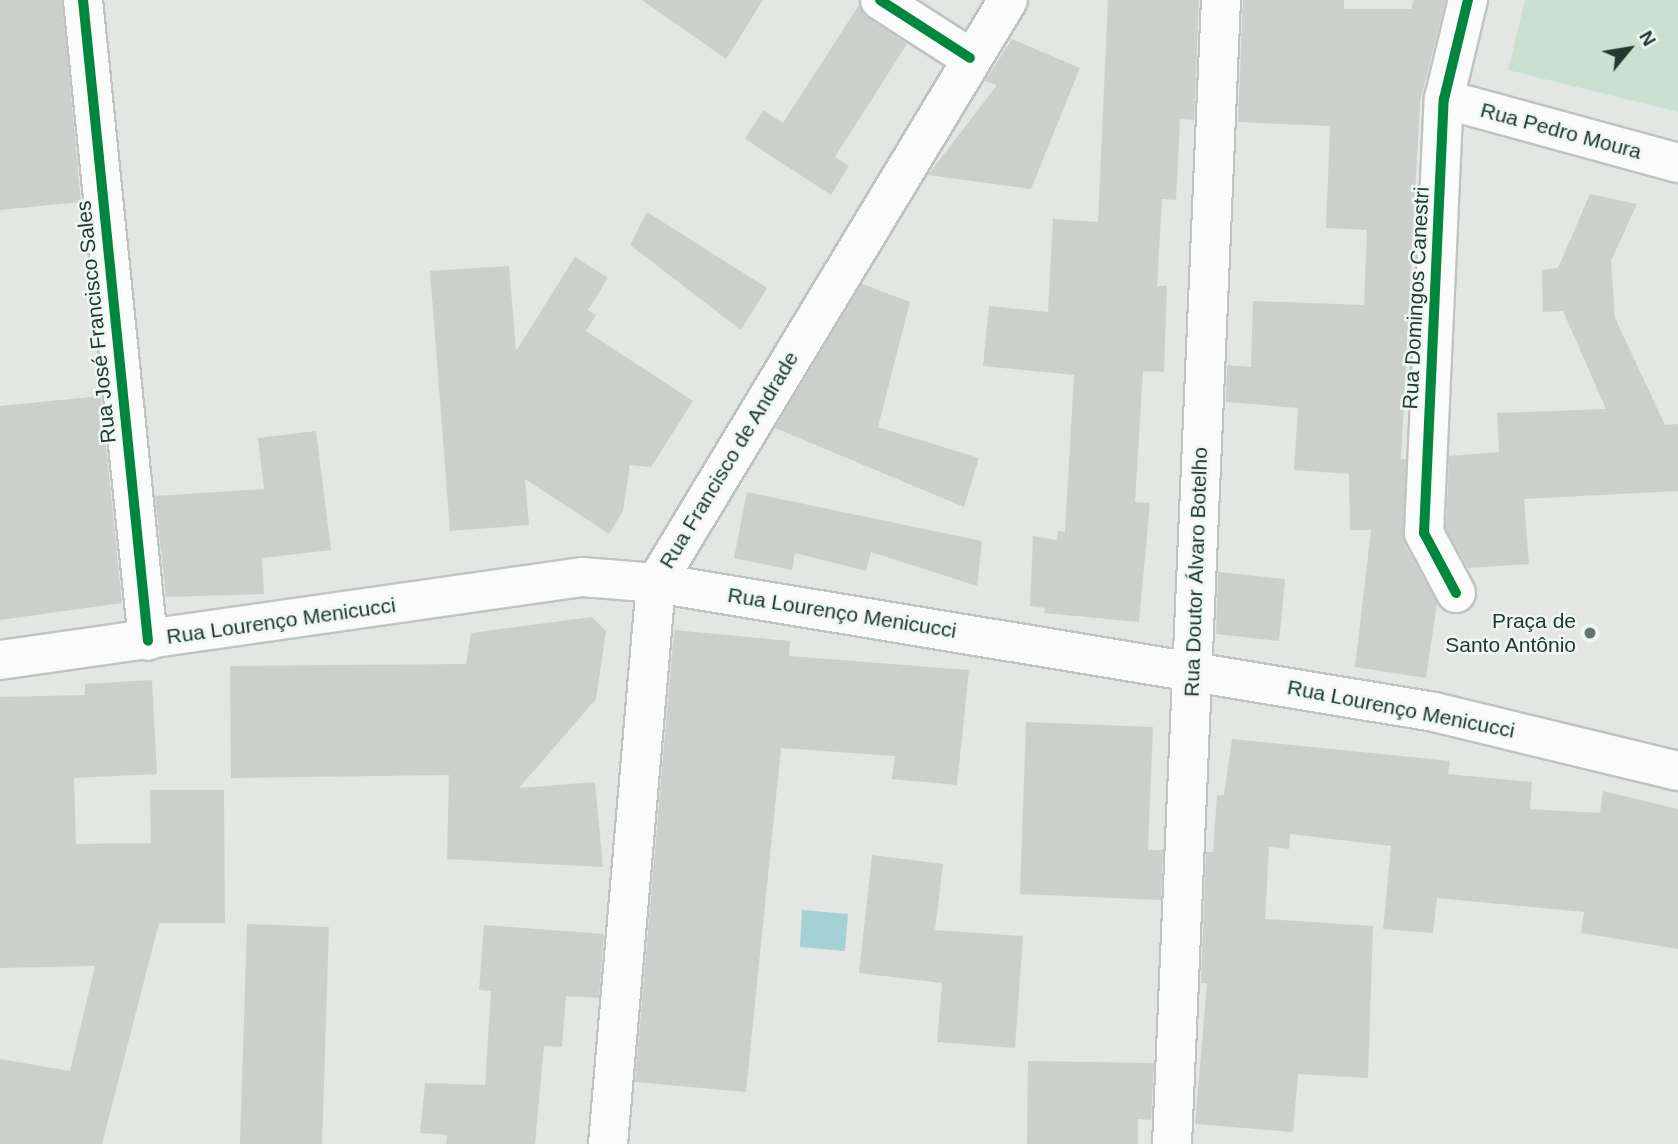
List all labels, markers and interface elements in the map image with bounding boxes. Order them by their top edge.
north arrow [1594,14,1664,84]
text: N [1635,27,1660,49]
street label: Rua Pedro Moura [1478,97,1644,165]
street label: Rua Domingos Canestri [1398,186,1434,410]
street label: Rua José Francisco Sales [71,199,121,445]
street label: Rua Francisco de Andrade [654,346,804,574]
street label: Rua Doutor Álvaro Botelho [1179,447,1213,697]
street label: Rua Lourenço Menicucci [726,582,958,644]
street label: Rua Lourenço Menicucci [165,592,397,650]
place label: Praça de Santo Antônio [1444,608,1576,658]
marker: Praça de Santo Antônio [1582,625,1598,641]
street label: Rua Lourenço Menicucci [1285,675,1517,743]

